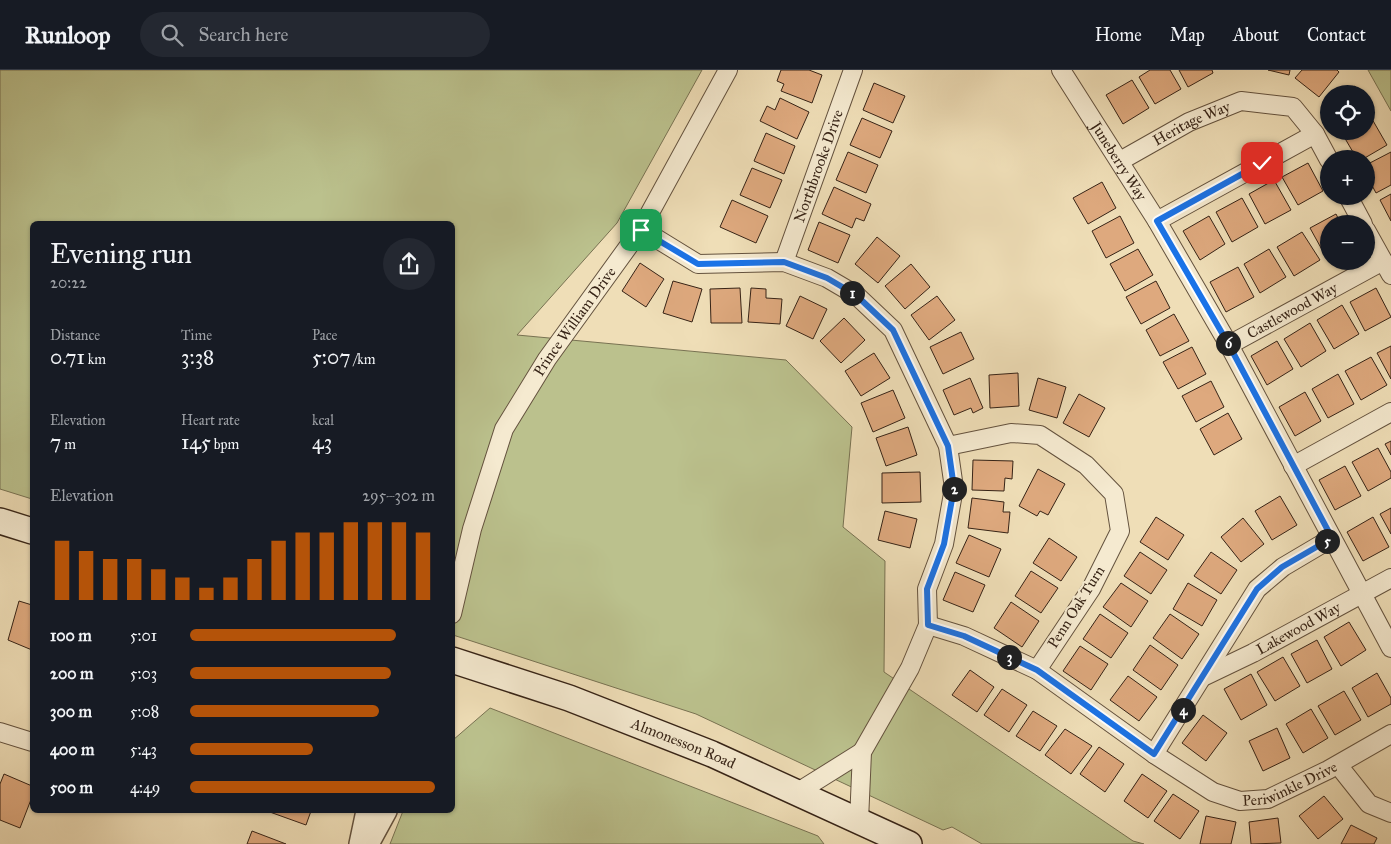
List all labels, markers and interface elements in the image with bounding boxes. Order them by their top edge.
search box [140,12,490,57]
text: Runloop [25,20,110,50]
icon: search [158,21,186,49]
text: Search here [198,23,288,46]
text: Home [1095,24,1142,46]
text: Map [1170,24,1205,46]
text: About [1233,24,1279,46]
text: Contact [1307,24,1366,46]
map controls [1320,85,1375,270]
button: locate [1320,85,1375,140]
street label: Heritage Way [1150,97,1234,150]
street label: Northbrooke Drive [790,107,847,225]
street label: Juneberry Way [1085,117,1151,205]
pin [1241,142,1283,184]
icon: check [1248,149,1276,177]
button: + [1320,150,1375,205]
pin [620,209,662,251]
button: − [1320,215,1375,270]
icon: arrive [627,216,655,244]
text: Evening run [50,236,192,271]
button: share [383,238,435,290]
street label: Prince William Drive [530,263,620,379]
text: 20:22 [50,273,87,292]
street label: Castlewood Way [1244,278,1341,342]
pin: 1 [840,280,864,306]
text: 1 [850,285,855,302]
text: Distance [50,327,100,344]
text: Time [181,327,212,344]
text: Pace [312,327,337,344]
pin: 6 [1216,330,1240,356]
text: 6 [1225,335,1232,352]
text: 0.71 [50,344,85,370]
text: 3:38 [181,344,214,370]
text: 5:07 [312,344,350,370]
text: km [85,351,106,368]
text: /km [350,351,376,368]
text: Elevation [50,412,106,429]
text: Heart rate [181,412,240,429]
text: kcal [312,412,334,429]
text: 7 [50,429,61,455]
text: 145 [181,429,211,455]
text: 43 [312,429,332,455]
text: m [61,436,76,453]
text: bpm [211,436,239,453]
pin: 2 [942,476,966,502]
text: 2 [951,481,958,498]
text: Elevation [50,486,114,505]
text: 295–302 m [362,486,435,505]
pin: 5 [1314,528,1340,554]
text: 5 [1324,533,1331,550]
street label: Penn Oak Turn [1044,563,1108,651]
street label: Lakewood Way [1253,598,1345,658]
text: 100 m [50,626,92,645]
text: 5:01 [130,626,157,645]
pin: 3 [996,644,1022,670]
text: 3 [1007,649,1012,666]
text: 200 m [50,664,93,683]
text: 5:03 [130,664,157,683]
pin: 4 [1170,698,1196,722]
text: 300 m [50,702,92,721]
text: 5:08 [130,702,159,721]
text: 4 [1180,702,1187,719]
street label: Almonesson Road [628,714,739,773]
text: 400 m [50,740,94,759]
text: 5:43 [130,740,157,759]
street label: Periwinkle Drive [1242,758,1340,810]
text: 500 m [50,778,93,797]
text: 4:49 [130,778,160,797]

